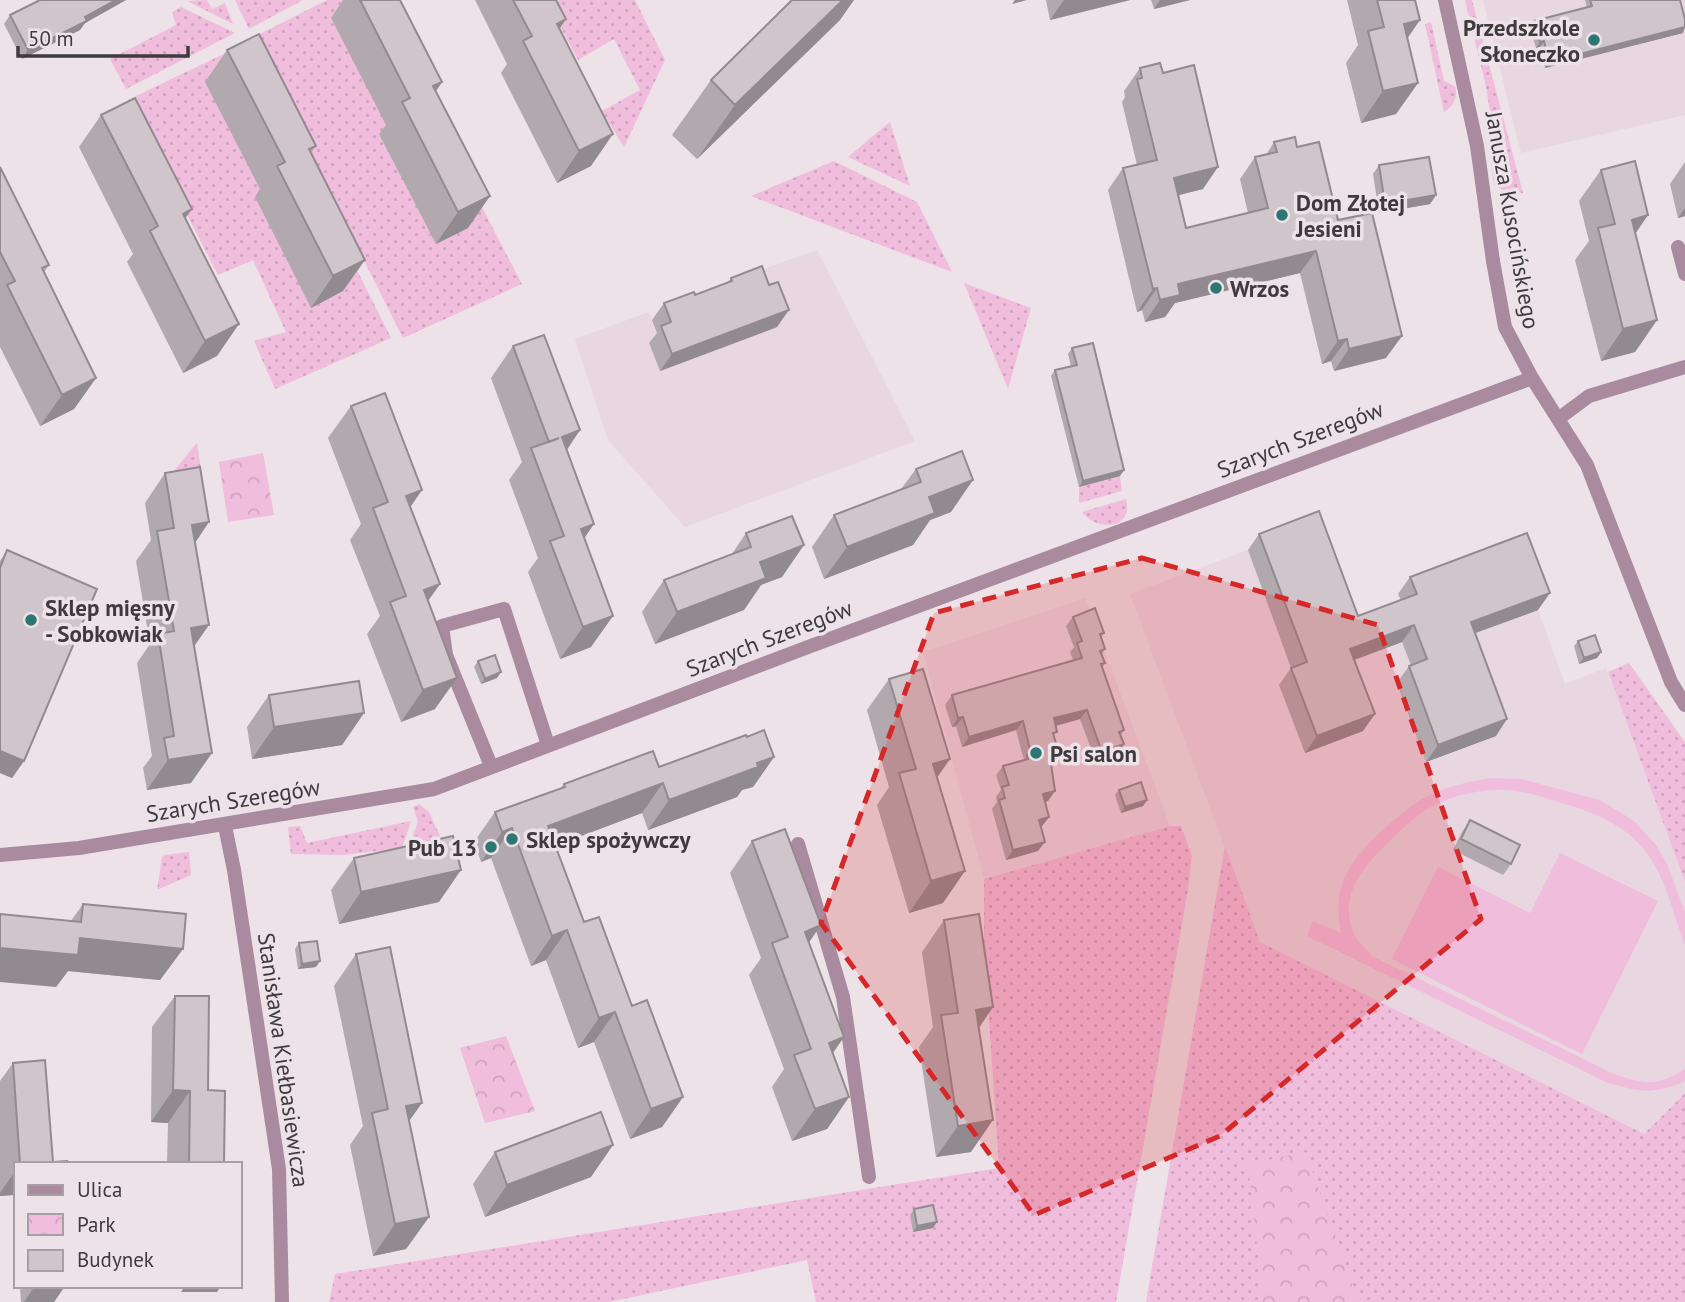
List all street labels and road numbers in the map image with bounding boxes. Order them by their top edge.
street label: Janusza Kusocińskiego [1479,108,1546,331]
street label: Szarych Szeregów [1213,394,1387,484]
street label: Szarych Szeregów [682,593,856,683]
street label: Szarych Szeregów [144,772,322,828]
street label: Stanisława Kiełbasiewicza [252,931,316,1189]

